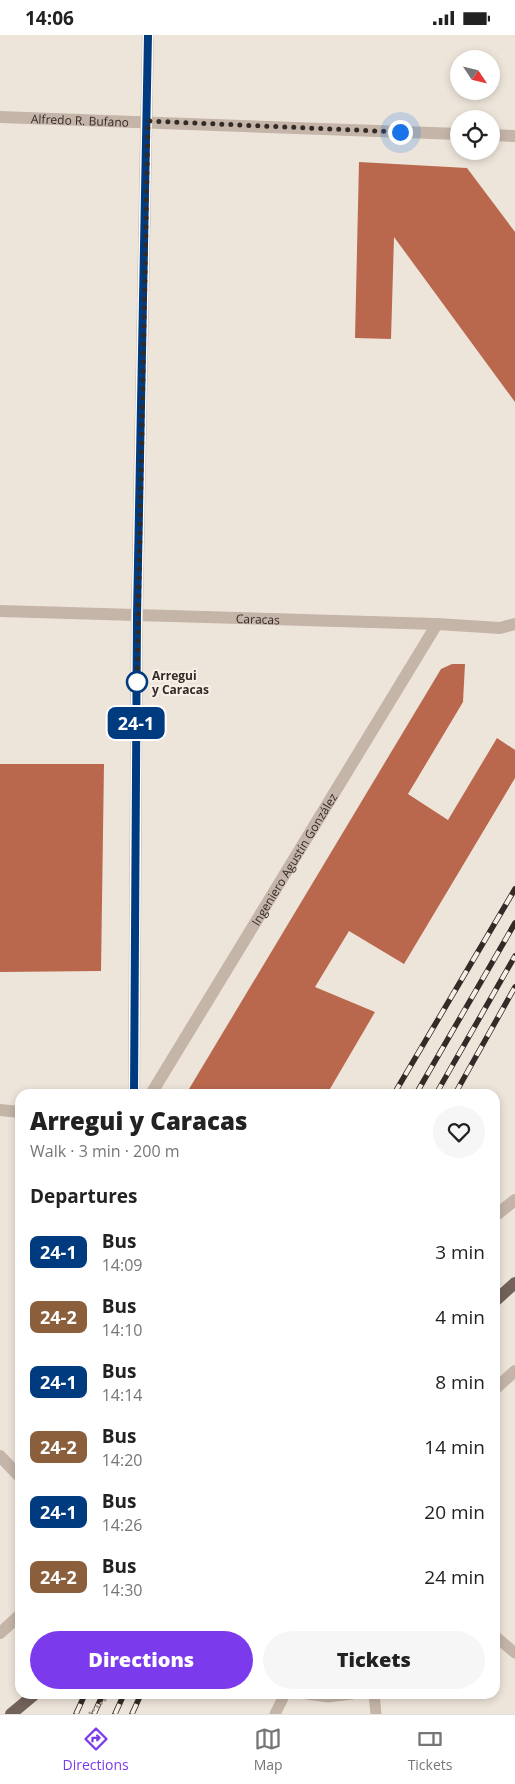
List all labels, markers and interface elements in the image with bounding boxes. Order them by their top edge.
text: 14:06 [25,5,74,31]
north arrow [450,50,500,100]
map controls [450,50,500,160]
street label: Alfredo R. Bufano [31,110,129,130]
button: locate [450,110,500,160]
your location [388,120,413,145]
street label: Caracas [236,610,280,628]
place label: Arregui y Caracas [152,667,209,698]
marker: Arregui y Caracas [126,671,148,693]
line badge: 24-1 [101,707,171,739]
text: 24-1 [118,711,154,735]
street label: Ingeniero Agustín González [247,789,341,929]
text: Arregui y Caracas [30,1104,247,1137]
button: heart [433,1106,485,1158]
text: Walk · 3 min · 200 m [30,1140,180,1162]
text: Departures [30,1183,137,1209]
text: Bus [102,1228,136,1254]
text: 3 min [435,1239,485,1265]
text: 24-1 [40,1240,77,1264]
text: 14:09 [102,1254,142,1276]
text: Bus [102,1293,136,1319]
text: 4 min [435,1304,485,1330]
text: 24-2 [40,1305,77,1329]
text: 14:10 [102,1319,142,1341]
text: Bus [102,1358,136,1384]
text: 8 min [435,1369,485,1395]
text: 24-1 [40,1370,77,1394]
text: 14:14 [102,1384,142,1406]
text: Bus [102,1423,136,1449]
text: 14 min [424,1434,485,1460]
text: 24-2 [40,1435,77,1459]
text: 14:20 [102,1449,142,1471]
text: Bus [102,1488,136,1514]
text: 20 min [424,1499,485,1525]
text: 24-1 [40,1500,77,1524]
text: 14:26 [102,1514,142,1536]
text: Bus [102,1553,136,1579]
text: 24 min [424,1564,485,1590]
text: 24-2 [40,1565,77,1589]
text: 14:30 [102,1579,142,1601]
button: Directions [30,1631,253,1689]
button: Tickets [263,1631,485,1689]
tab: Directions [63,1725,129,1774]
tab: Map [254,1725,283,1774]
tab: Tickets [408,1725,452,1774]

